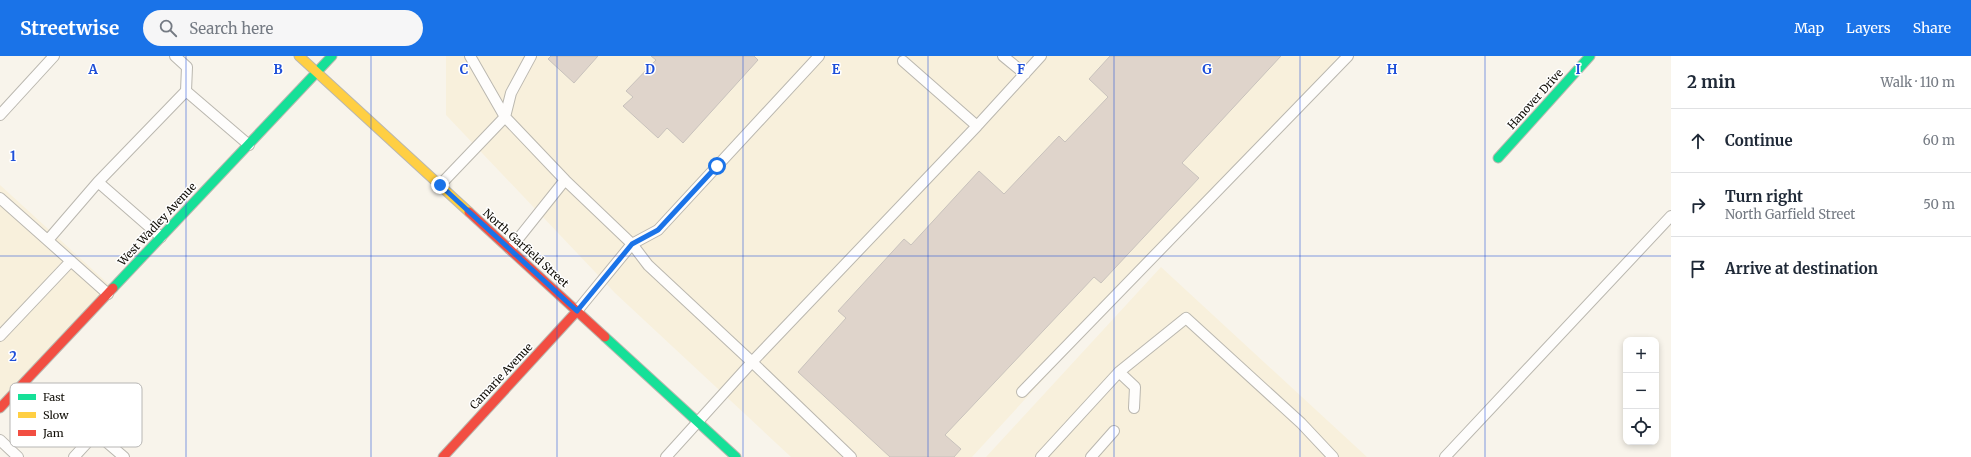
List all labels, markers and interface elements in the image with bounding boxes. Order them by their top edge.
search box [143,10,423,46]
text: Streetwise [20,16,119,40]
icon: search [157,17,179,39]
text: Search here [189,19,273,38]
text: Map [1794,19,1824,37]
text: Layers [1846,19,1891,37]
text: Share [1913,19,1951,37]
text: A [87,61,98,78]
text: B [273,61,283,78]
text: C [460,61,469,78]
text: D [645,61,655,78]
text: E [832,61,841,78]
text: F [1017,61,1025,78]
text: G [1202,61,1212,78]
text: H [1387,61,1398,78]
text: I [1575,61,1581,78]
street label: Hanover Drive [1504,66,1566,132]
text: 2 min [1687,71,1735,93]
text: Walk · 110 m [1880,74,1955,91]
icon: ahead [1687,130,1709,152]
text: Continue [1725,131,1793,150]
text: 60 m [1923,132,1955,149]
text: 1 [10,148,16,165]
route start [708,157,726,175]
route end [431,176,449,194]
street label: West Wadley Avenue [114,179,199,269]
text: Turn right [1725,187,1803,206]
icon: right [1687,194,1709,216]
text: 50 m [1923,196,1955,213]
street label: North Garfield Street [480,206,572,291]
text: North Garfield Street [1725,206,1855,223]
icon: arrive [1687,258,1709,280]
text: Arrive at destination [1725,259,1878,278]
map controls [1623,337,1659,445]
button: + [1623,337,1659,373]
street label: Camarie Avenue [467,340,535,412]
text: 2 [9,348,17,365]
button: − [1623,373,1659,409]
legend [10,383,142,447]
text: Fast [43,390,66,404]
text: Slow [43,408,69,422]
button: locate [1623,409,1659,445]
text: Jam [42,426,64,440]

